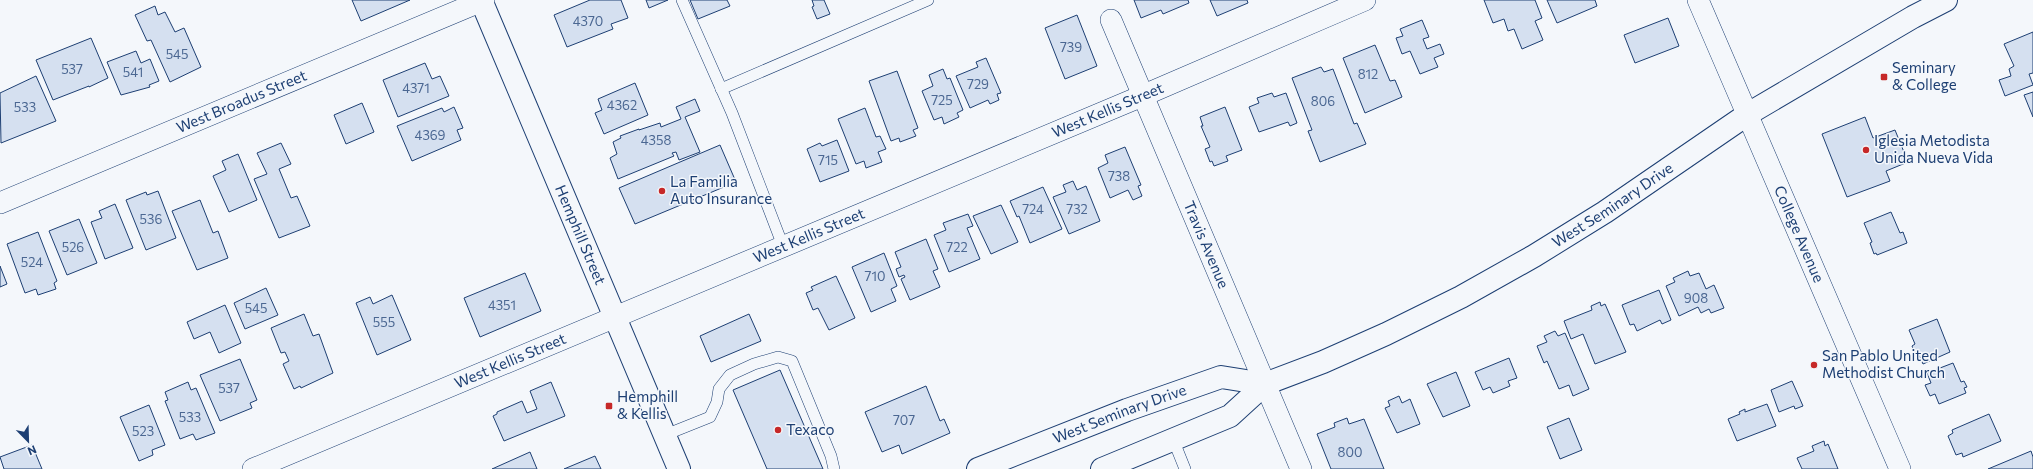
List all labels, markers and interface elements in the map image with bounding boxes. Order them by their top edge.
house number: 4370 [573,13,603,29]
house number: 739 [1060,39,1082,55]
house number: 545 [166,46,188,62]
place label: Seminary & College [1892,58,1957,93]
house number: 537 [61,61,83,77]
house number: 541 [123,64,143,80]
street label: West Broadus Street [173,65,309,136]
house number: 812 [1358,66,1378,82]
marker: Seminary & College [1879,72,1889,82]
house number: 729 [967,76,989,92]
street label: West Kellis Street [1049,78,1166,141]
house number: 4371 [402,80,430,96]
house number: 725 [931,92,953,108]
house number: 806 [1311,93,1335,109]
house number: 4362 [607,97,637,113]
house number: 533 [14,99,36,115]
house number: 4369 [415,127,446,143]
place label: Iglesia Metodista Unida Nueva Vida [1874,131,1993,166]
house number: 4358 [641,132,671,148]
marker: Iglesia Metodista Unida Nueva Vida [1861,145,1871,155]
house number: 715 [818,152,838,168]
street label: West Seminary Drive [1548,158,1676,251]
house number: 738 [1108,168,1130,184]
place label: La Familia Auto Insurance [670,172,772,207]
street label: Hemphill Street [552,182,610,287]
street label: College Avenue [1771,183,1829,285]
marker: La Familia Auto Insurance [657,186,667,196]
street label: Travis Avenue [1181,198,1233,291]
house number: 724 [1022,201,1044,217]
house number: 732 [1066,201,1088,217]
street label: West Kellis Street [750,203,867,266]
house number: 536 [140,211,162,227]
house number: 526 [62,239,84,255]
house number: 722 [946,239,968,255]
house number: 524 [21,254,43,270]
house number: 710 [865,268,885,284]
house number: 908 [1684,290,1708,306]
house number: 4351 [488,297,516,313]
house number: 545 [245,300,267,316]
house number: 555 [373,314,395,330]
street label: West Kellis Street [451,329,568,391]
place label: San Pablo United Methodist Church [1822,346,1945,381]
marker: San Pablo United Methodist Church [1809,360,1819,370]
house number: 537 [218,380,240,396]
street label: West Seminary Drive [1050,380,1188,446]
place label: Hemphill & Kellis [617,387,678,422]
marker: Hemphill & Kellis [604,401,614,411]
house number: 533 [179,409,201,425]
house number: 707 [893,412,915,428]
place label: Texaco [786,420,835,438]
north arrow [8,421,48,461]
house number: 523 [132,423,154,439]
marker: Texaco [773,425,783,435]
text: N [26,443,38,458]
house number: 800 [1338,444,1362,460]

